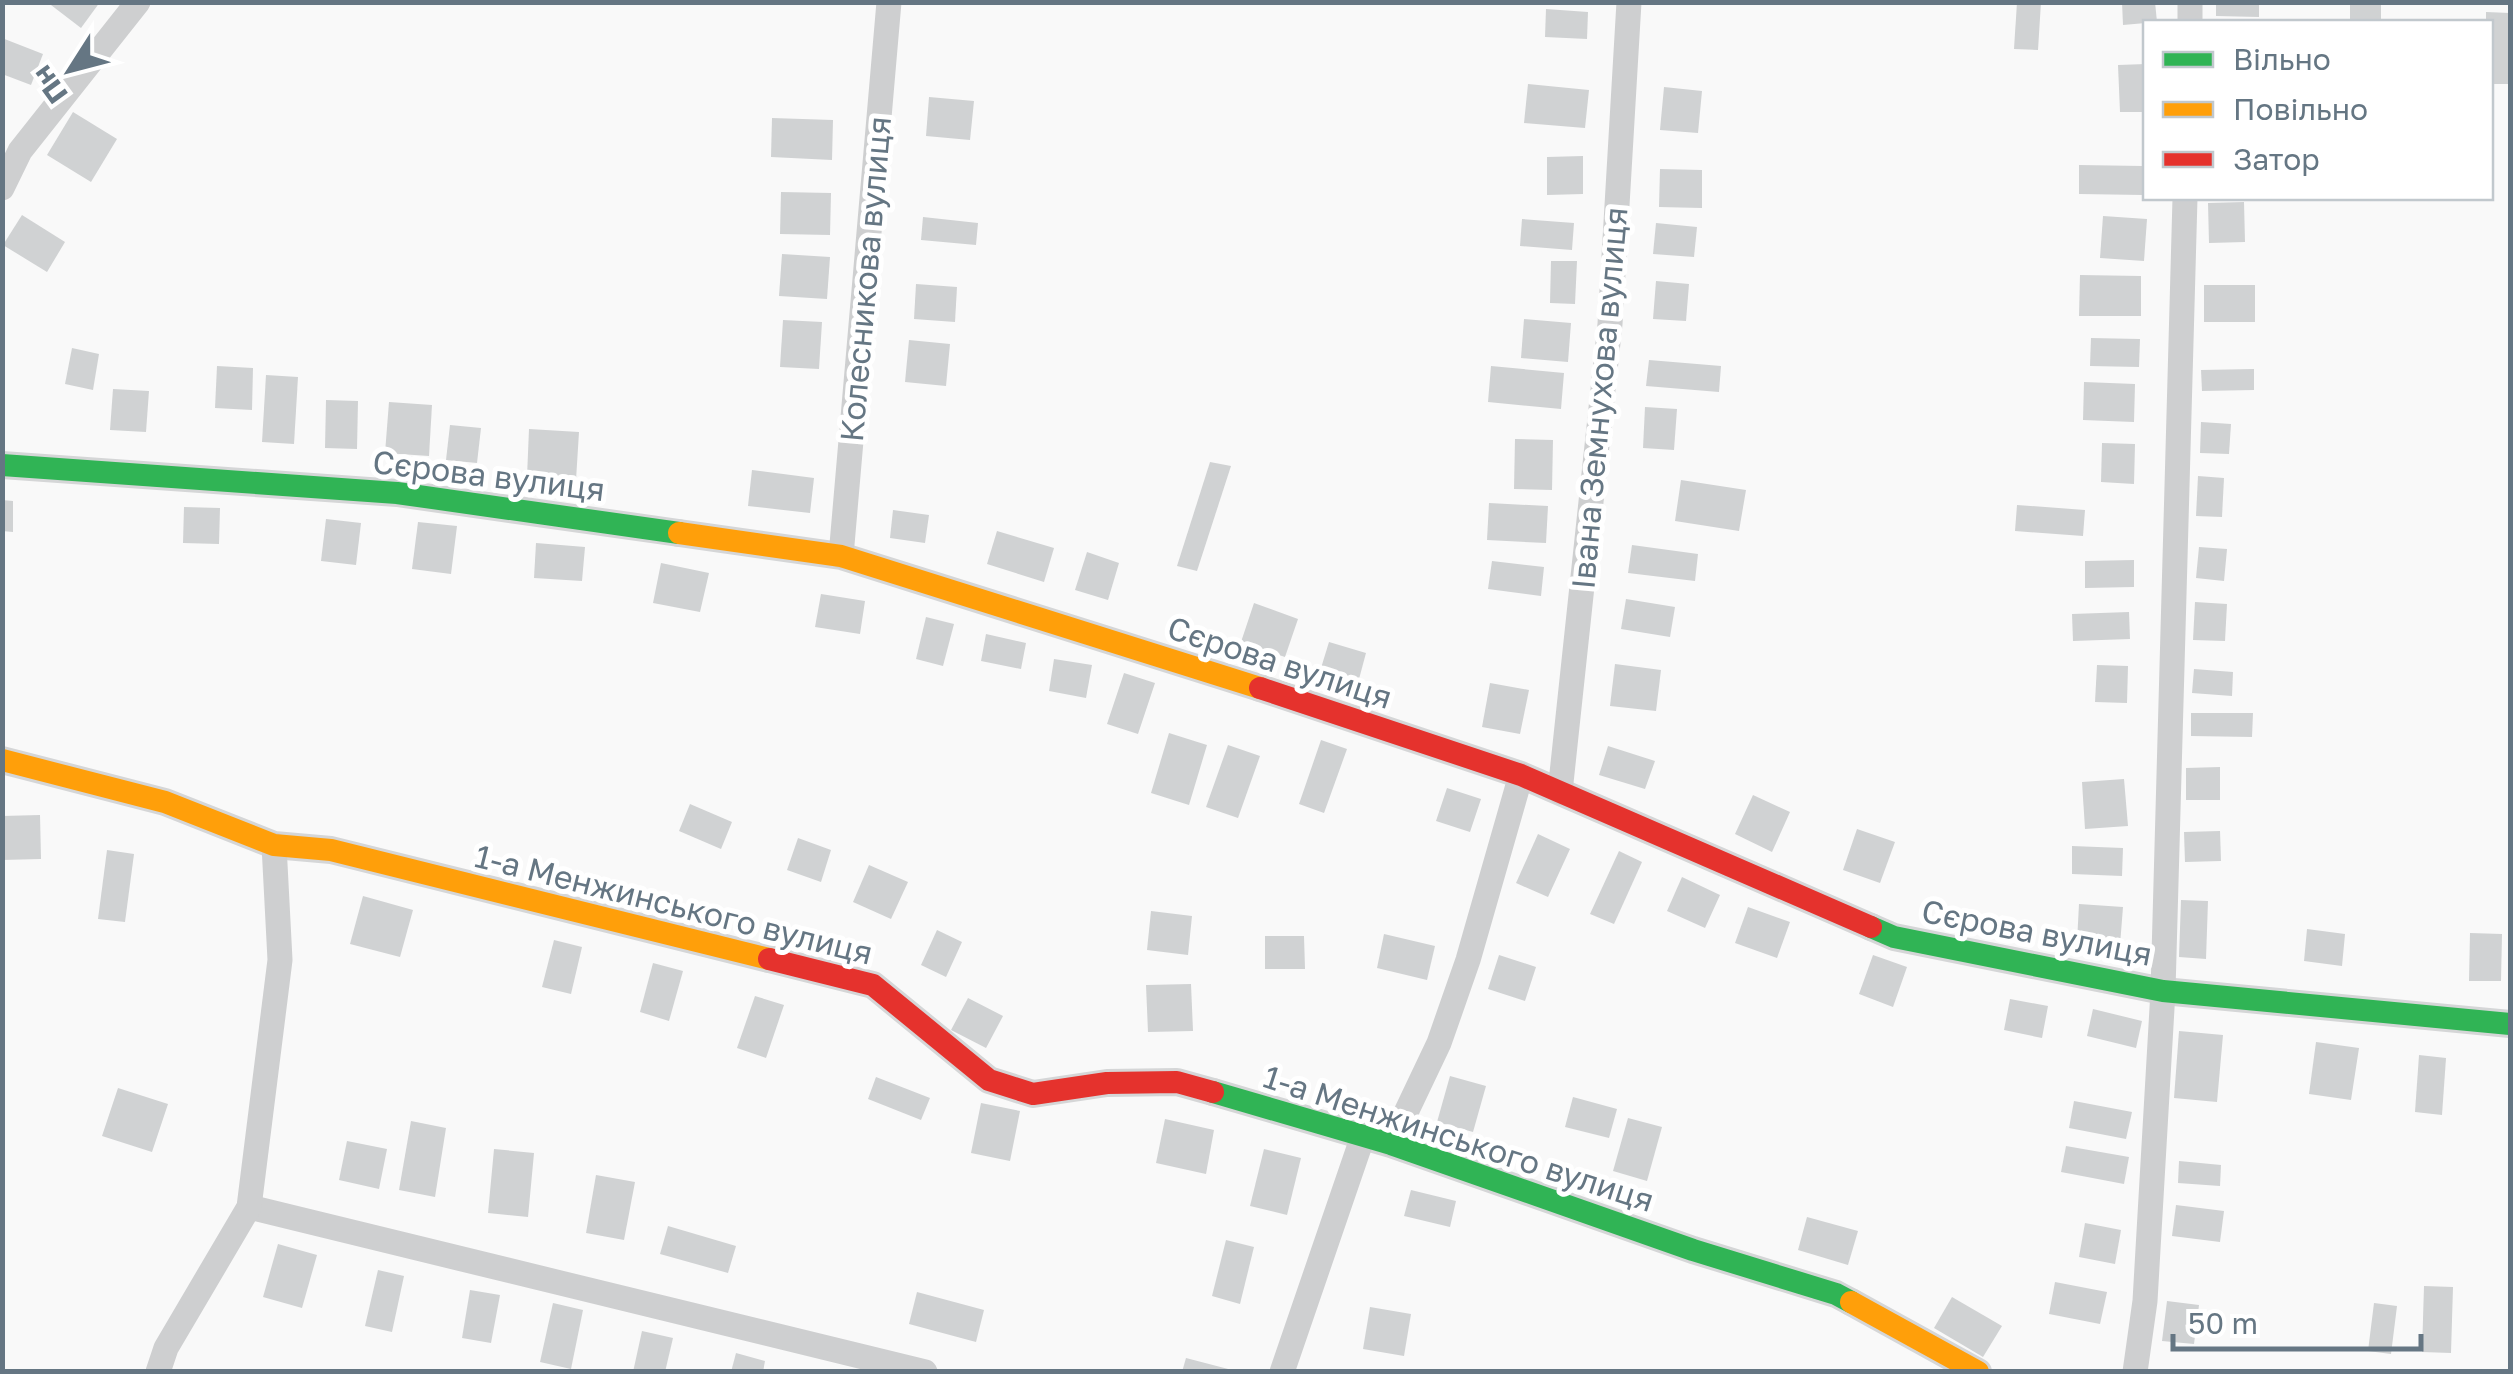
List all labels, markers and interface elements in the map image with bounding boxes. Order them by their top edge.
north arrow [20,20,120,120]
legend [2143,20,2493,200]
text: Вільно [2233,41,2331,77]
text: Пн [25,60,74,110]
text: Повільно [2233,91,2368,127]
street label: Колесникова вулиця [832,115,898,443]
text: Затор [2233,141,2320,177]
street label: Івана Земнухова вулиця [1563,205,1635,591]
street label: Сєрова вулиця [371,442,607,508]
street label: Сєрова вулиця [1163,608,1397,716]
street label: 1-а Менжинського вулиця [471,836,877,972]
street label: Сєрова вулиця [1919,891,2155,973]
street label: 1-а Менжинського вулиця [1259,1057,1659,1219]
scale bar [2173,1289,2420,1351]
text: 50 m [2188,1305,2258,1341]

